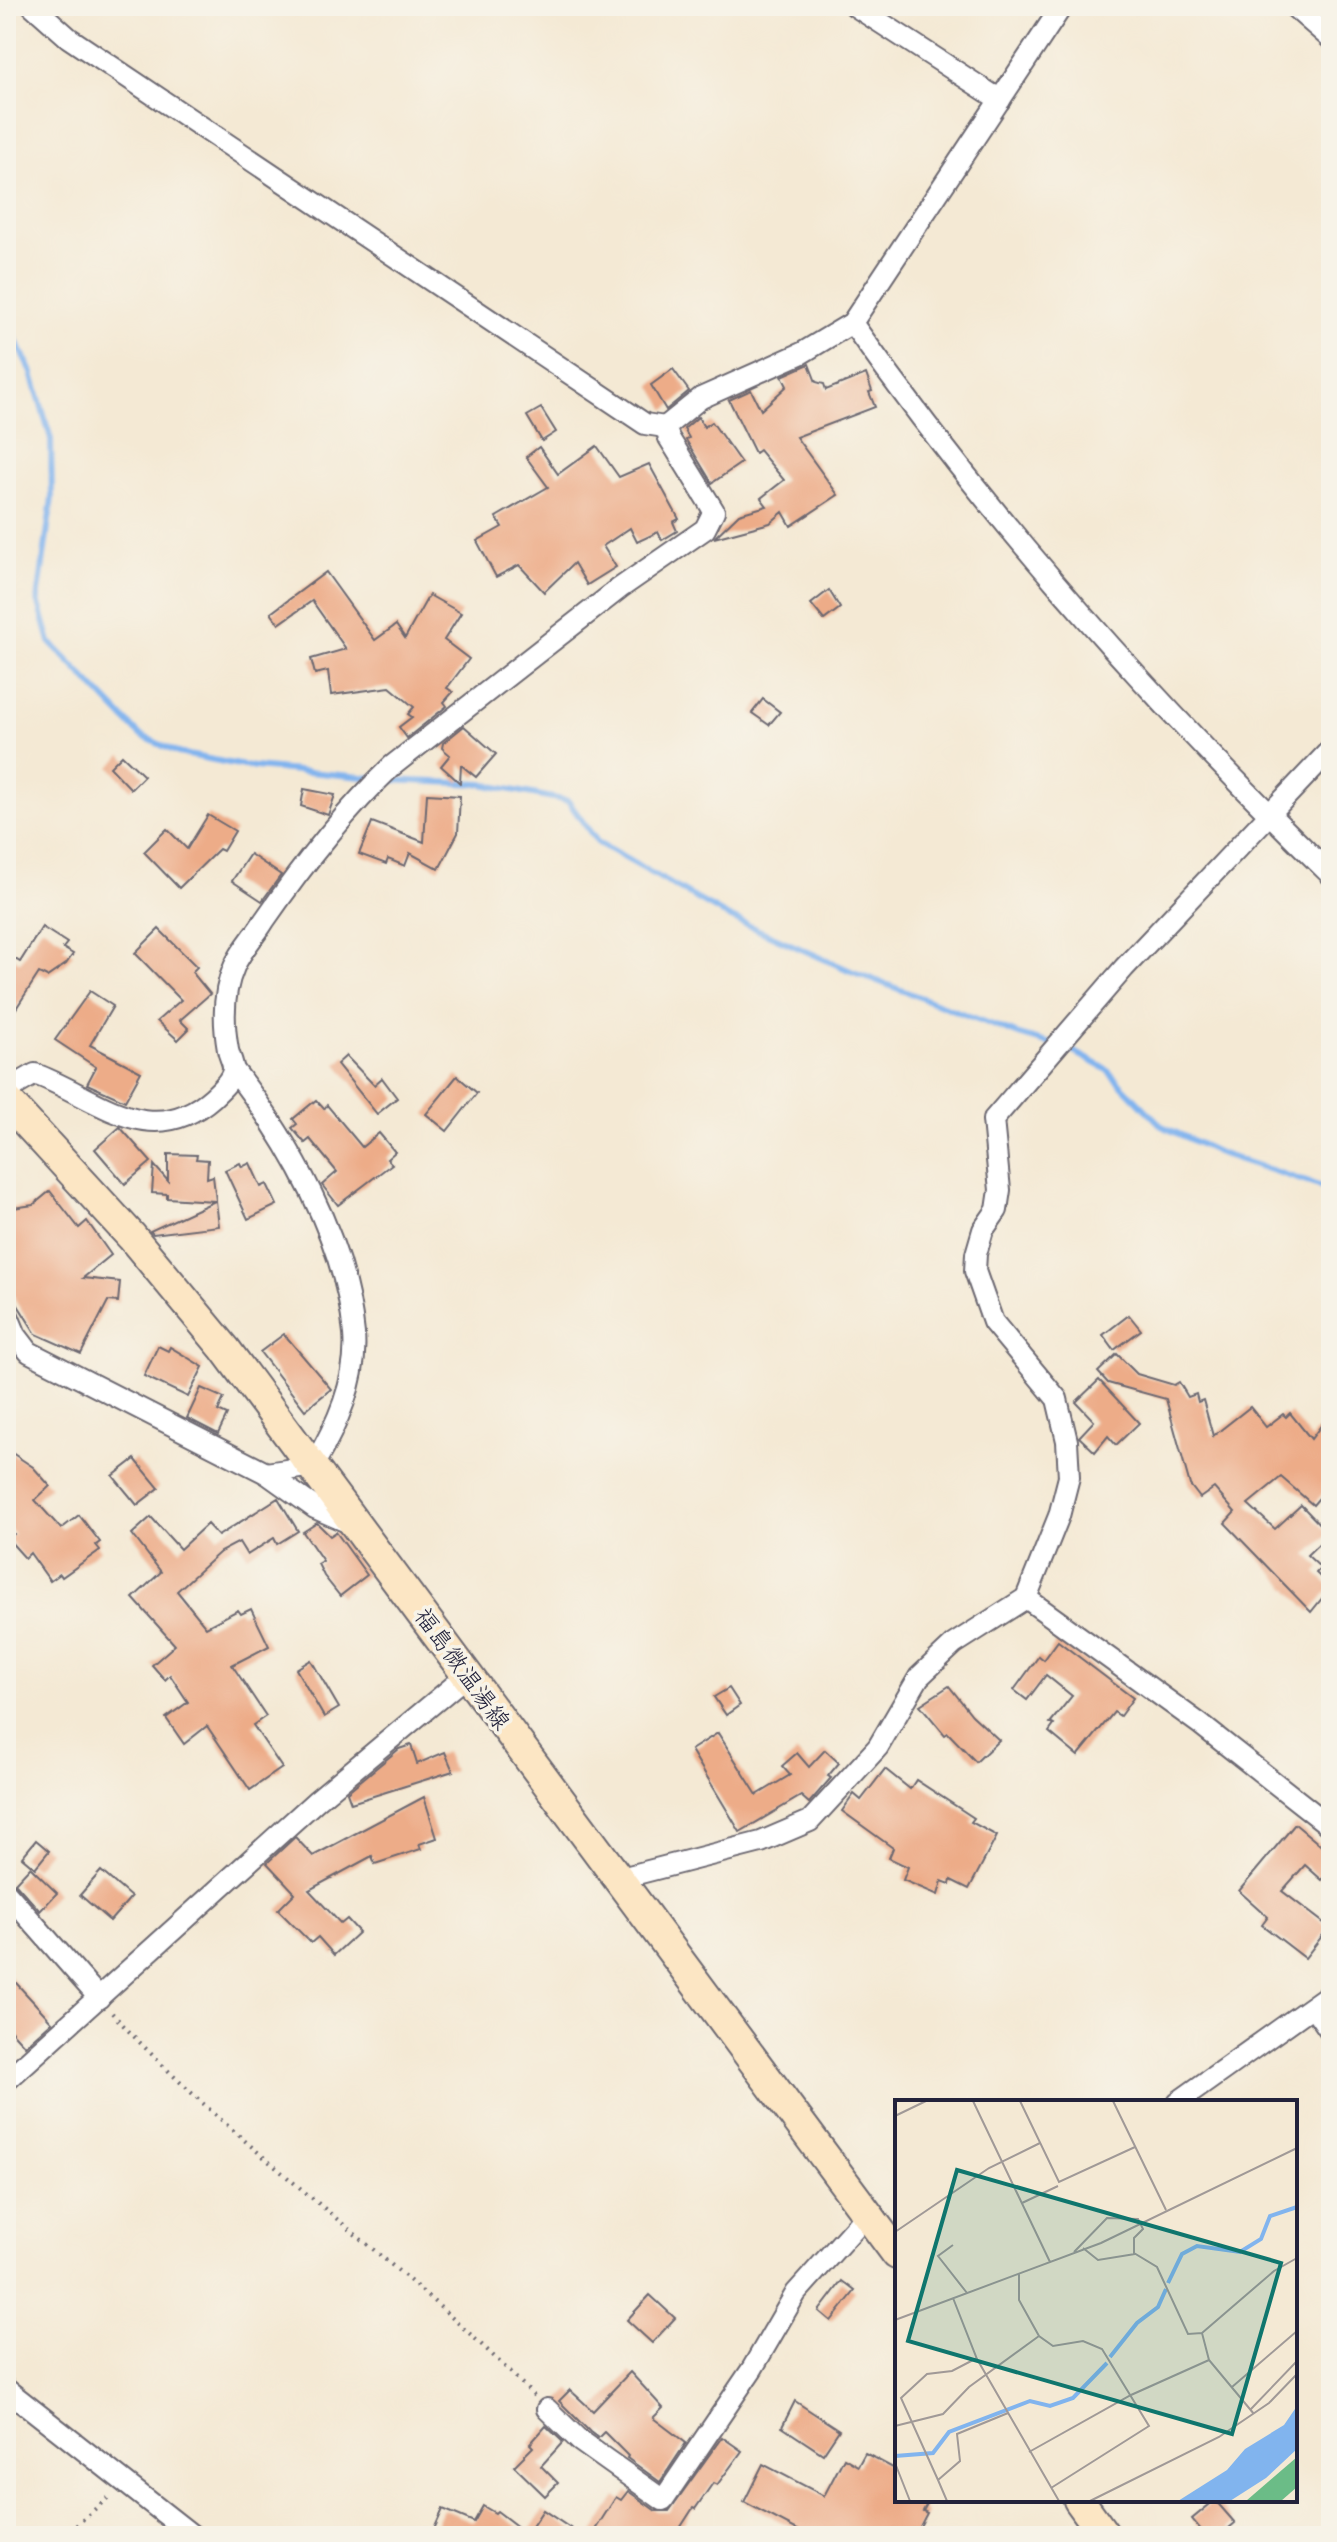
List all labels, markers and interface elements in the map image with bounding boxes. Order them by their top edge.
street label: 福島微温湯線 [408,1602,516,1736]
inset map [895,2100,1297,2502]

